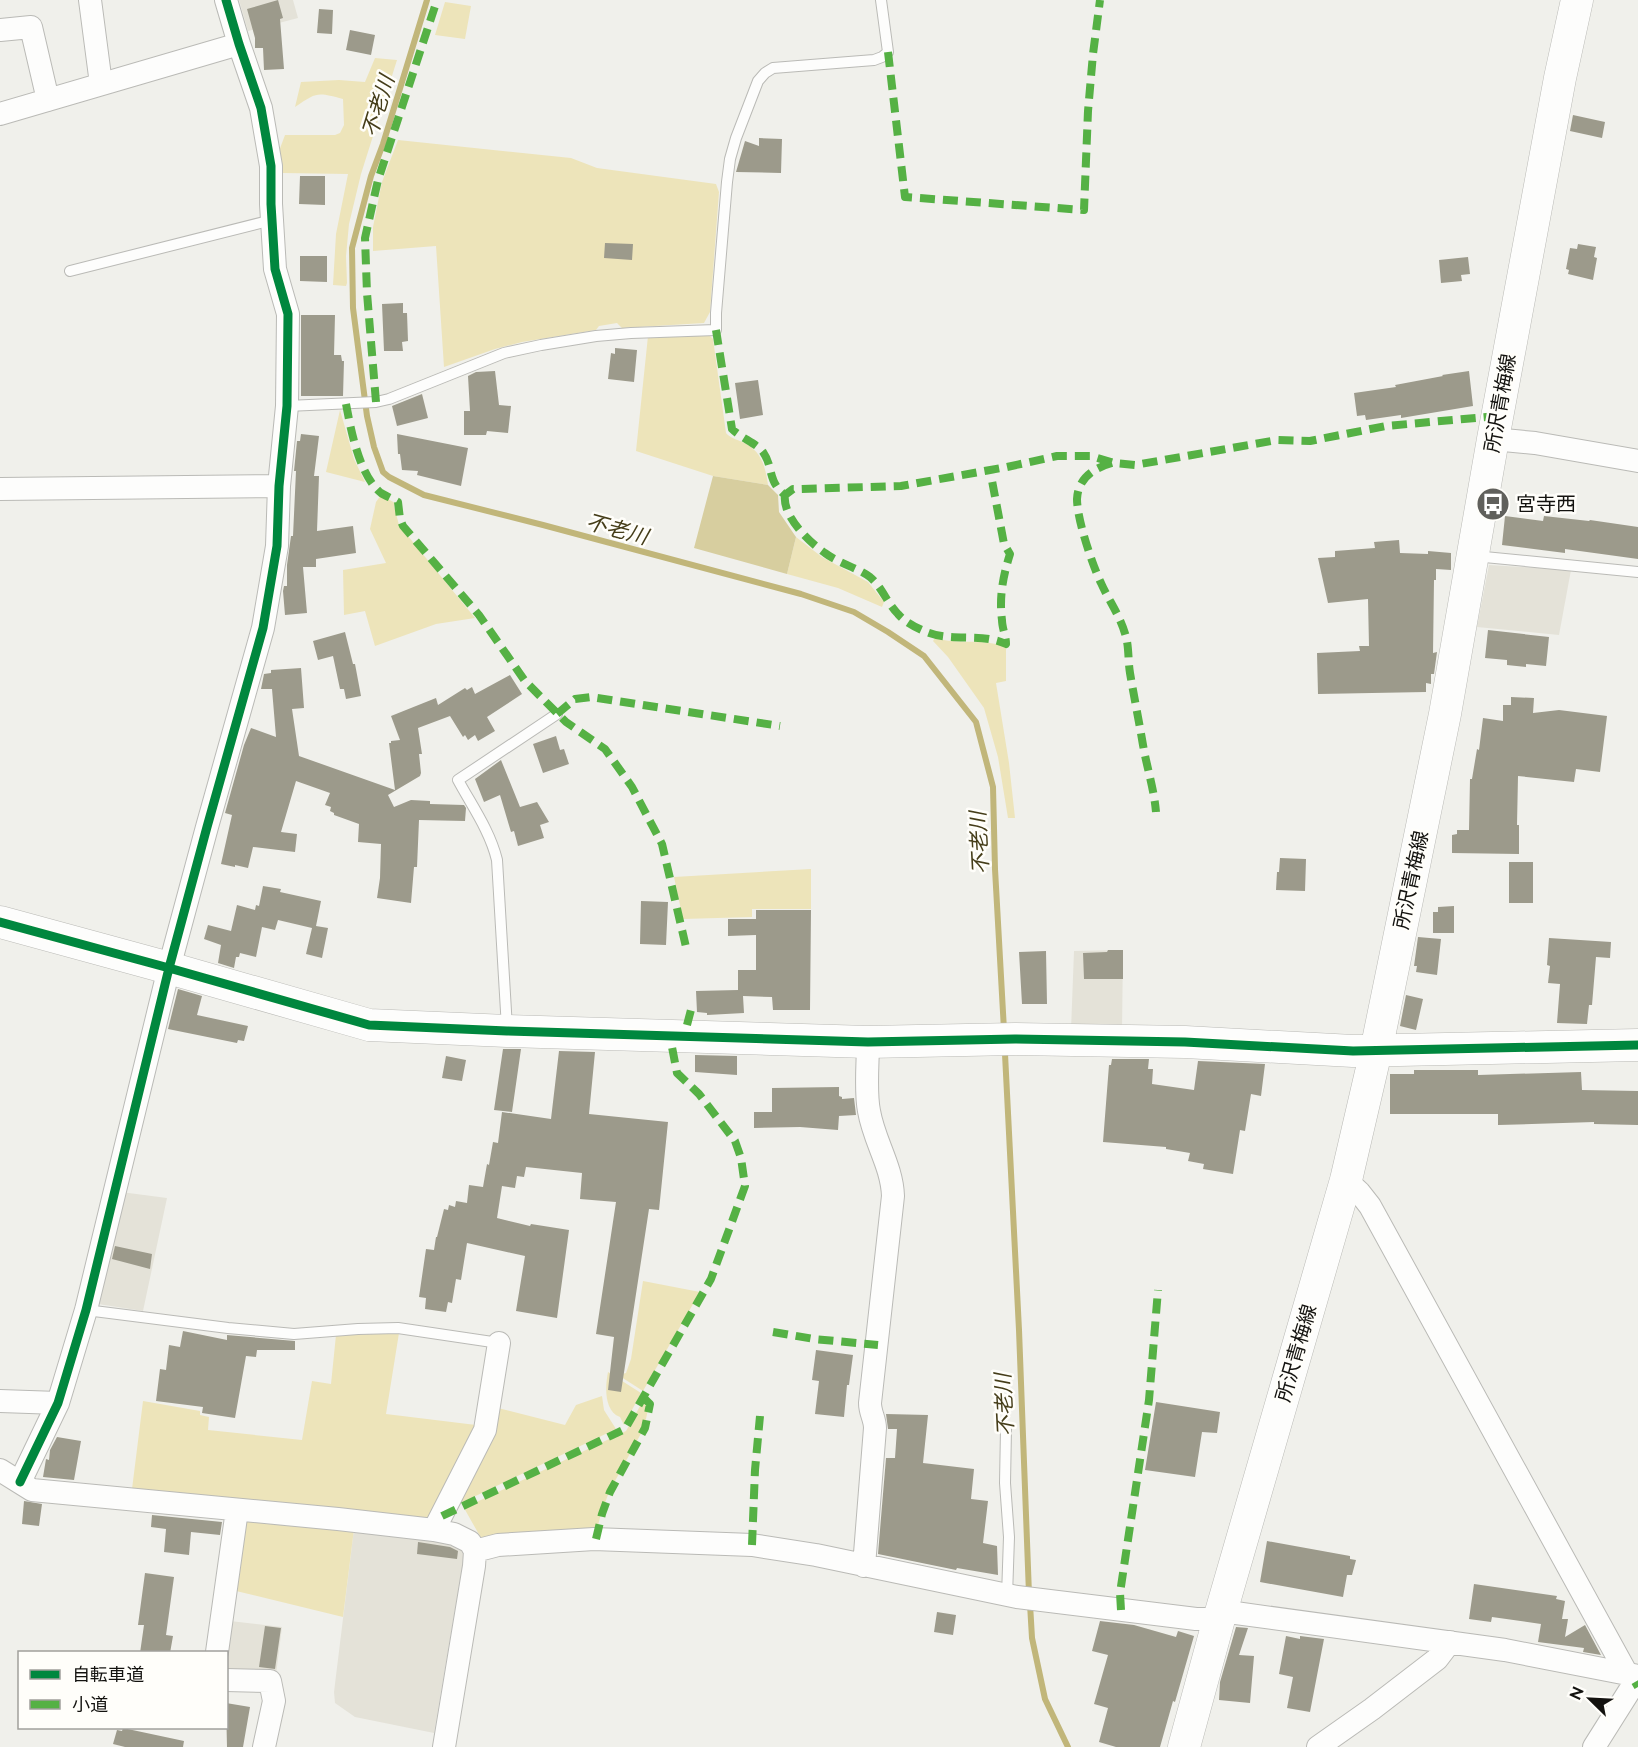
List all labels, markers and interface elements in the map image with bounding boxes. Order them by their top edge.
water label: 不老川 [357,70,400,140]
street label: 所沢青梅線 [1479,352,1521,454]
bus stop icon: 宮寺西 [1475,486,1511,522]
place label: 宮寺西 [1516,492,1576,516]
water label: 不老川 [583,509,653,550]
water label: 不老川 [965,809,993,875]
street label: 所沢青梅線 [1389,829,1433,931]
street label: 所沢青梅線 [1271,1302,1321,1404]
water label: 不老川 [990,1371,1018,1437]
legend [18,1651,228,1729]
text: 自転車道 [72,1664,144,1685]
north arrow [1560,1669,1620,1729]
text: N [1566,1684,1588,1703]
text: 小道 [72,1694,108,1715]

